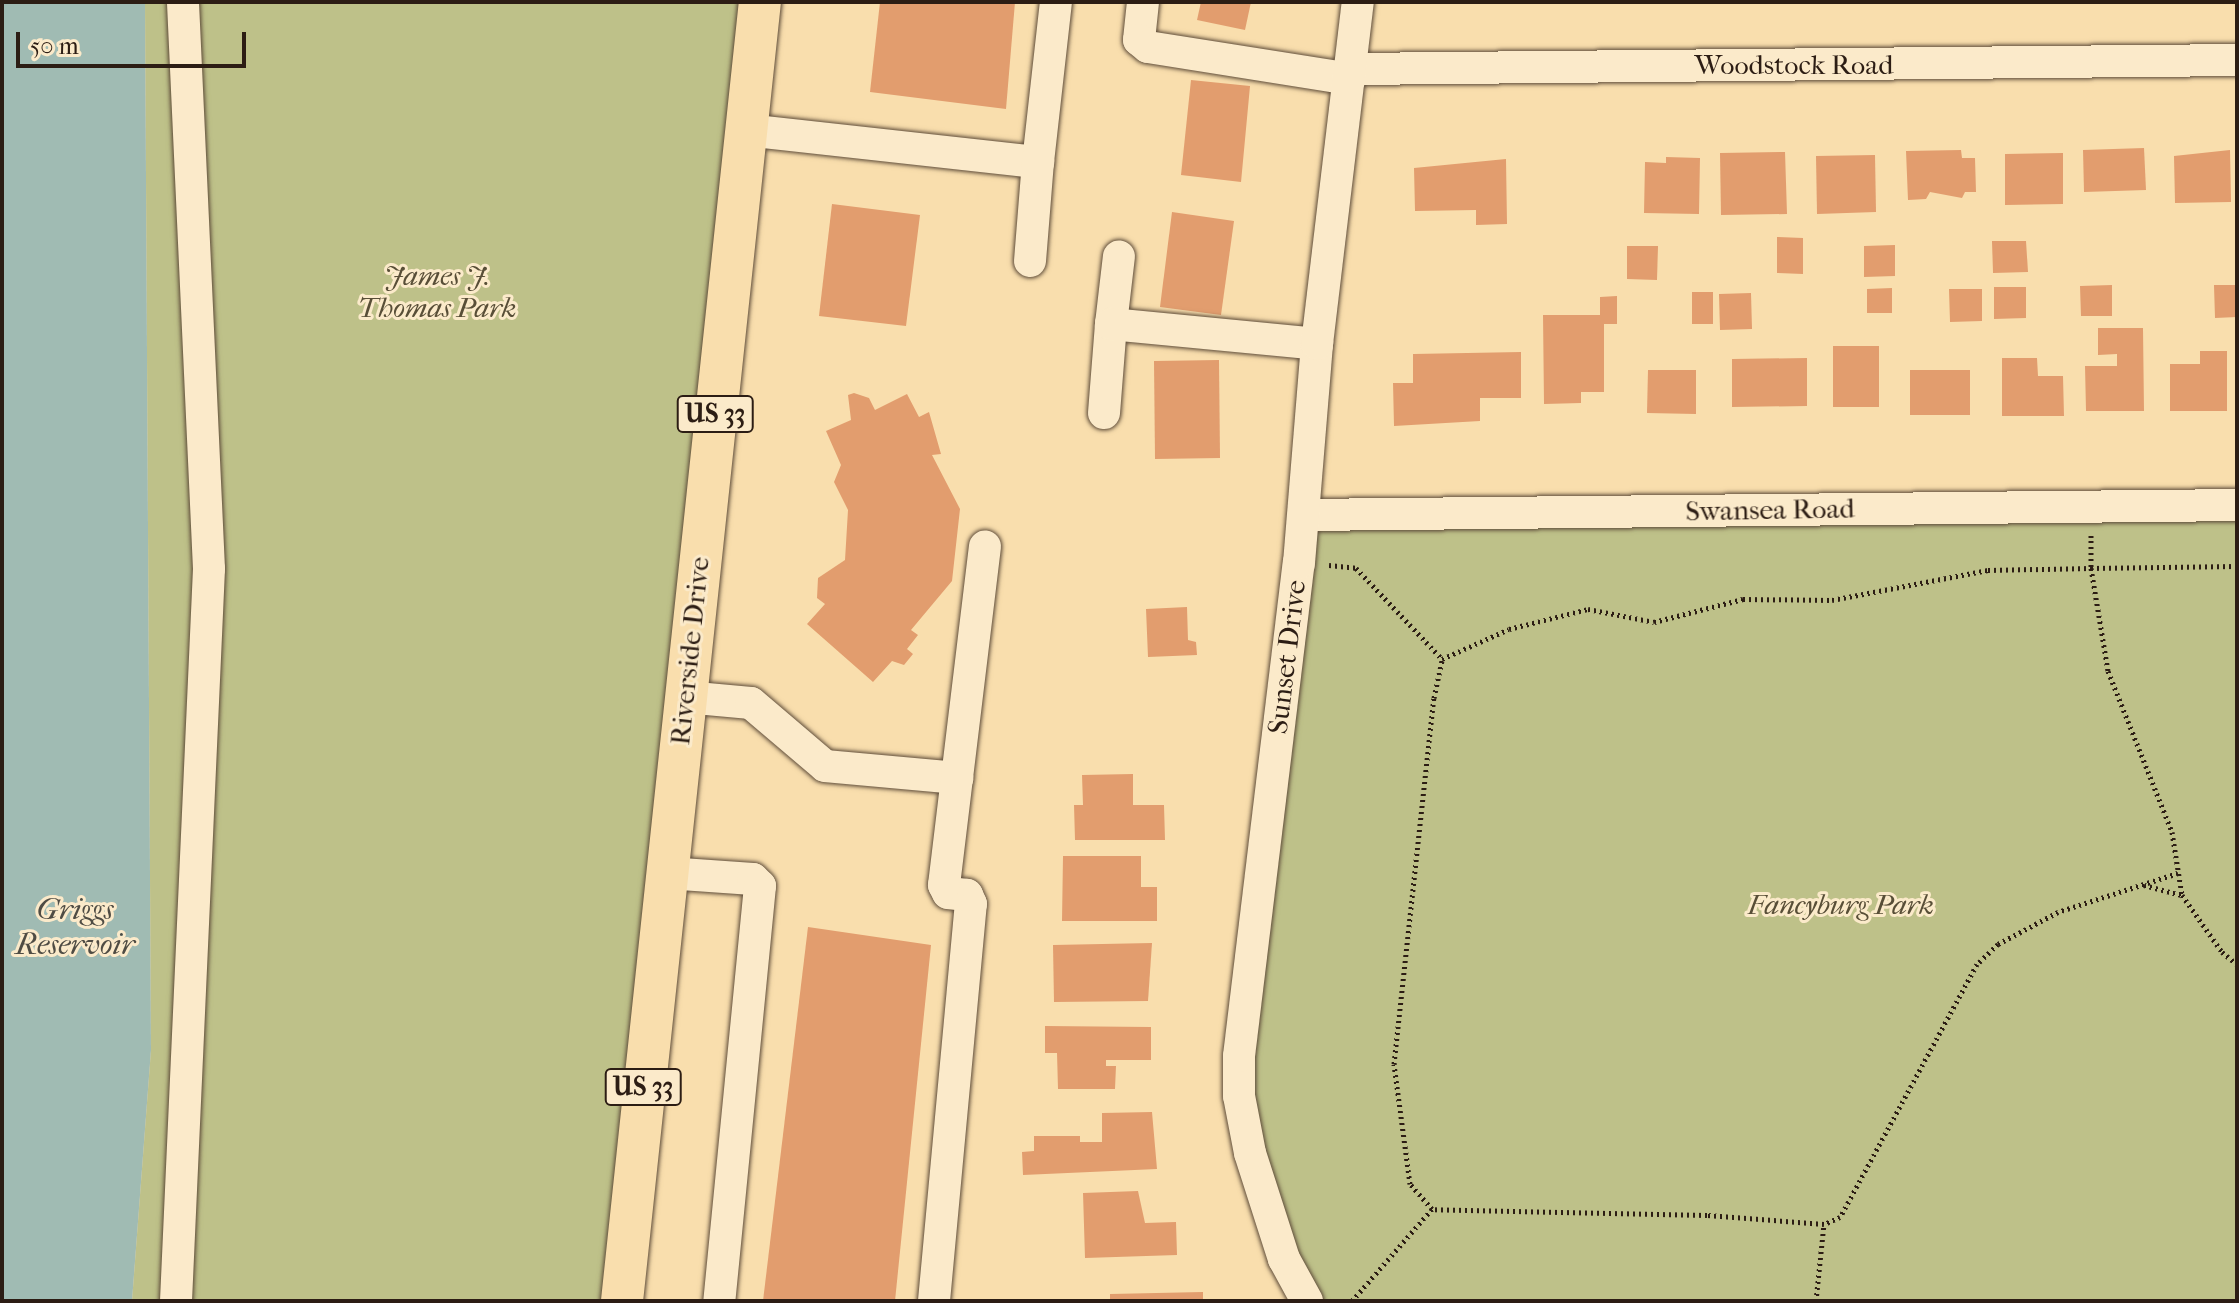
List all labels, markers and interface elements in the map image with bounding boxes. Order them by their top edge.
scale bar [20,16,250,66]
text: 50 m [30,32,79,60]
street label: Woodstock Road [1695,48,1893,82]
park label: James J. Thomas Park [358,259,516,325]
road number: US 33 [675,392,755,436]
street label: Swansea Road [1685,492,1855,528]
street label: Riverside Drive [663,555,717,747]
street label: Sunset Drive [1261,578,1313,736]
park label: Fancyburg Park [1748,888,1934,922]
water label: Griggs Reservoir [15,892,135,962]
road number: US 33 [603,1065,683,1109]

